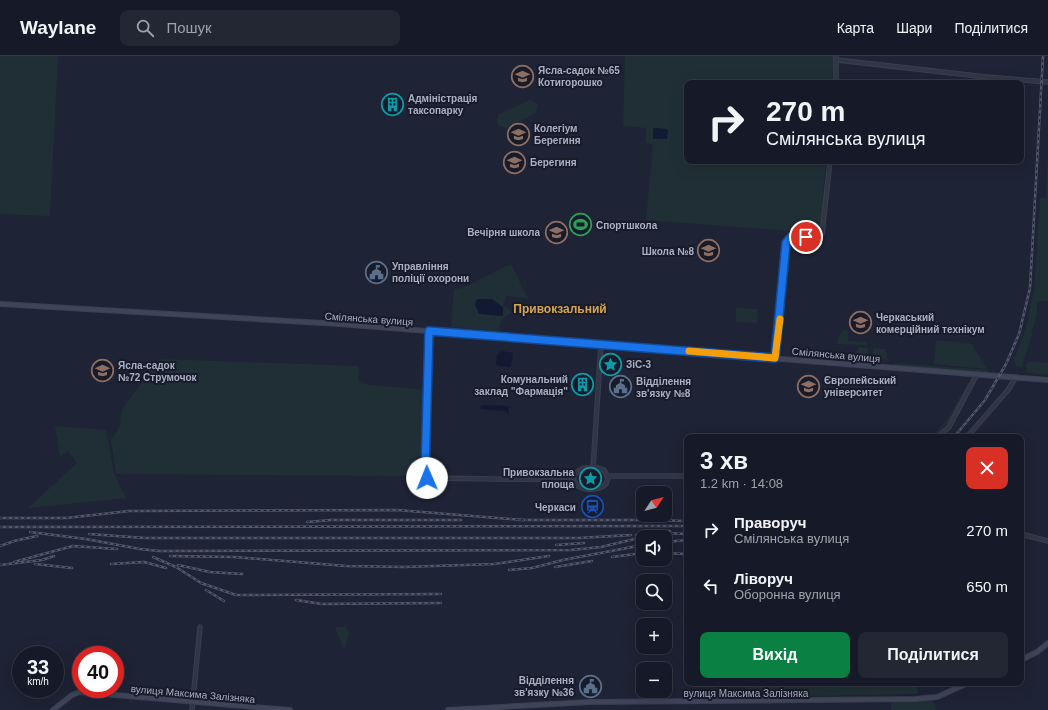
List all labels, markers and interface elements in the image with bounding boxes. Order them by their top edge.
search box [120,10,400,46]
text: Waylane [20,17,96,38]
icon: search [134,17,156,39]
text: Пошук [166,19,212,36]
text: Карта [837,20,874,36]
text: Шари [896,20,932,36]
text: Поділитися [954,20,1028,36]
school or university icon: Ясла-садок №65 Котигорошко [509,63,535,89]
place label: Ясла-садок №65 Котигорошко [538,65,620,88]
building icon: Адміністрація таксопарку [380,91,406,117]
place label: Адміністрація таксопарку [408,93,478,116]
icon: right [700,96,752,148]
text: 270 m [766,96,845,127]
school or university icon: Колегіум Берегиня [505,121,531,147]
place label: Колегіум Берегиня [534,123,581,146]
text: Смілянська вулиця [766,129,926,149]
school or university icon: Берегиня [502,149,528,175]
place label: Берегиня [530,157,577,168]
sports icon: Спортшкола [567,212,593,238]
school or university icon: Вечірня школа [543,219,569,245]
place label: Спортшкола [596,220,658,231]
pin [789,220,823,254]
icon: arrive [795,226,817,248]
place label: Вечірня школа [467,227,540,238]
school or university icon: Школа №8 [696,238,722,264]
place label: Школа №8 [642,246,694,257]
public building icon: Управління поліції охорони [363,259,389,285]
place label: Управління поліції охорони [392,261,469,284]
district label: Привокзальний [513,302,607,316]
street label: Смілянська вулиця [324,310,414,328]
school or university icon: Черкаський комерційний технікум [847,310,873,336]
place label: Черкаський комерційний технікум [876,312,985,335]
street label: Смілянська вулиця [791,346,881,364]
place icon: ЗіС-3 [597,351,623,377]
school or university icon: Ясла-садок №72 Струмочок [90,358,116,384]
place label: ЗіС-3 [626,359,652,370]
place label: Ясла-садок №72 Струмочок [118,360,198,383]
building icon: Комунальний заклад "Фармація" [570,372,596,398]
school or university icon: Європейський університет [796,373,822,399]
place label: Комунальний заклад "Фармація" [474,374,568,397]
public building icon: Відділення зв'язку №8 [608,374,634,400]
place label: Європейський університет [824,375,896,398]
place label: Відділення зв'язку №8 [636,376,691,399]
text: 3 хв [700,447,748,474]
button: close [966,447,1008,489]
position arrow [406,457,448,499]
place icon: Привокзальна площа [577,465,603,491]
place label: Привокзальна площа [503,467,574,490]
text: 1.2 km · 14:08 [700,476,783,491]
north arrow [636,486,672,522]
map controls [636,486,672,698]
station icon: Черкаси [579,494,605,520]
place label: Черкаси [535,502,576,513]
text: Праворуч [734,514,807,531]
icon: right [700,519,722,541]
text: 270 m [966,522,1008,539]
button: sound [636,530,672,566]
text: Смілянська вулиця [734,531,849,546]
text: Ліворуч [734,570,793,587]
button: search [636,574,672,610]
icon: left [700,575,722,597]
text: 650 m [966,578,1008,595]
text: Оборонна вулиця [734,587,841,602]
button: + [636,618,672,654]
button: Вихід [700,632,850,678]
button: Поділитися [858,632,1008,678]
speed limit sign: 40 [72,646,124,698]
text: 33 [27,656,49,678]
button: − [636,662,672,698]
public building icon: Відділення зв'язку №36 [577,673,603,699]
place label: Відділення зв'язку №36 [514,675,574,698]
text: km/h [27,676,49,687]
street label: вулиця Максима Залізняка [130,683,256,705]
street label: вулиця Максима Залізняка [684,688,809,699]

